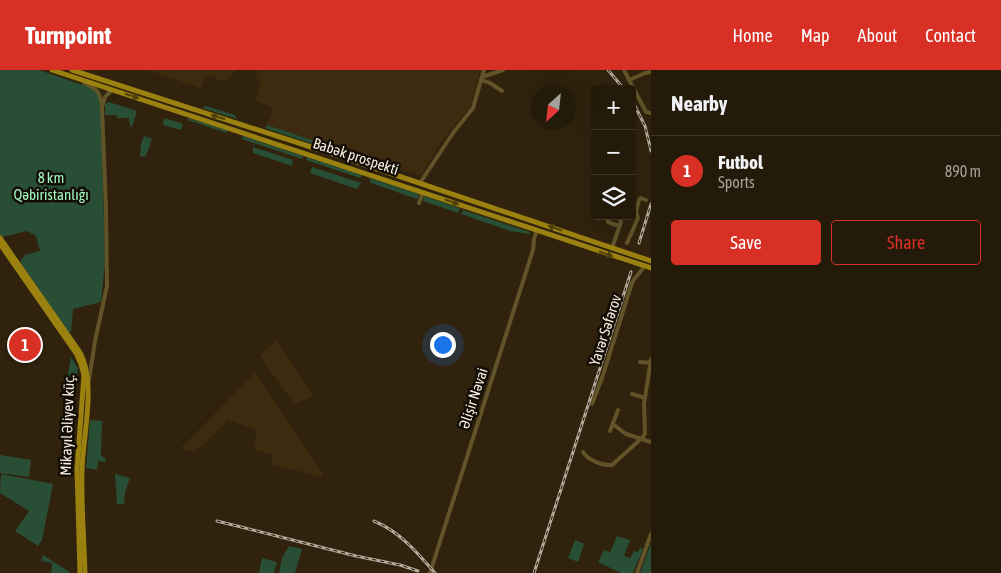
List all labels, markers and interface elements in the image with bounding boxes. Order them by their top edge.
text: Turnpoint [25,22,111,49]
text: Home [733,25,773,46]
text: Map [801,25,830,46]
text: About [858,25,897,46]
text: Contact [925,25,976,46]
north arrow [531,85,576,130]
map controls [591,85,636,220]
button: + [591,85,636,130]
text: Nearby [671,91,727,115]
one-way arrow [124,93,139,100]
one-way arrow [210,113,225,121]
button: − [591,130,636,175]
street label: Babək prospekti [311,134,401,178]
text: Futbol [718,151,763,173]
text: 1 [683,162,691,180]
text: 890 m [945,162,981,180]
park label: 8 km Qəbiristanlığı [13,169,89,203]
text: Sports [718,173,755,191]
button: layers [591,175,636,220]
one-way arrow [445,198,460,206]
button: Save [671,220,821,265]
button: Share [831,220,981,265]
one-way arrow [548,224,563,231]
one-way arrow [599,250,614,258]
street label: Yavər Səfərov [586,292,624,368]
pin: 1 [9,326,41,364]
your location [430,332,456,358]
street label: Əlişir Nəvai [455,366,491,430]
street label: Mikayıl Əliyev küç. [57,374,77,476]

